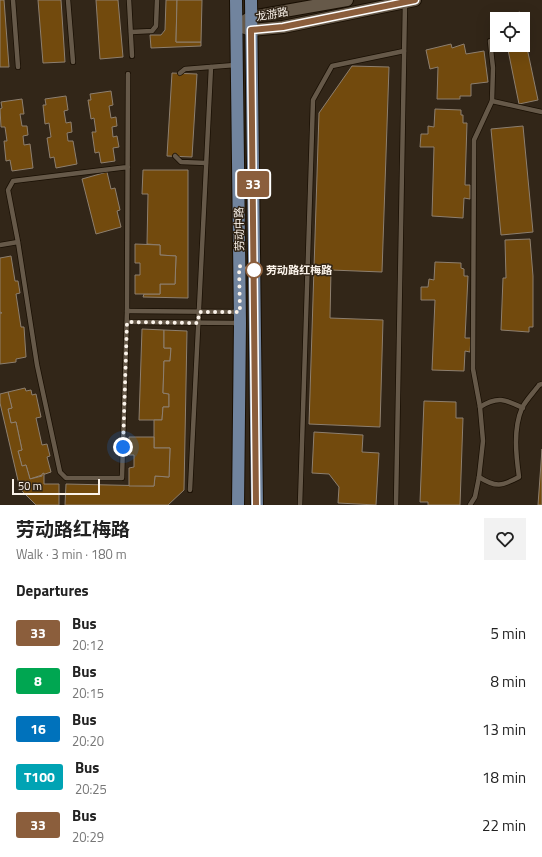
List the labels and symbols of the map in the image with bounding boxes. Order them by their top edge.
street label: 龙游路 [254,3,290,25]
line badge: 33 [235,171,271,197]
street label: 劳动中路 [231,207,247,251]
marker: 劳动路红梅路 [245,261,263,279]
place label: 劳动路红梅路 [266,262,333,278]
your location [113,437,133,457]
scale bar [12,477,100,496]

